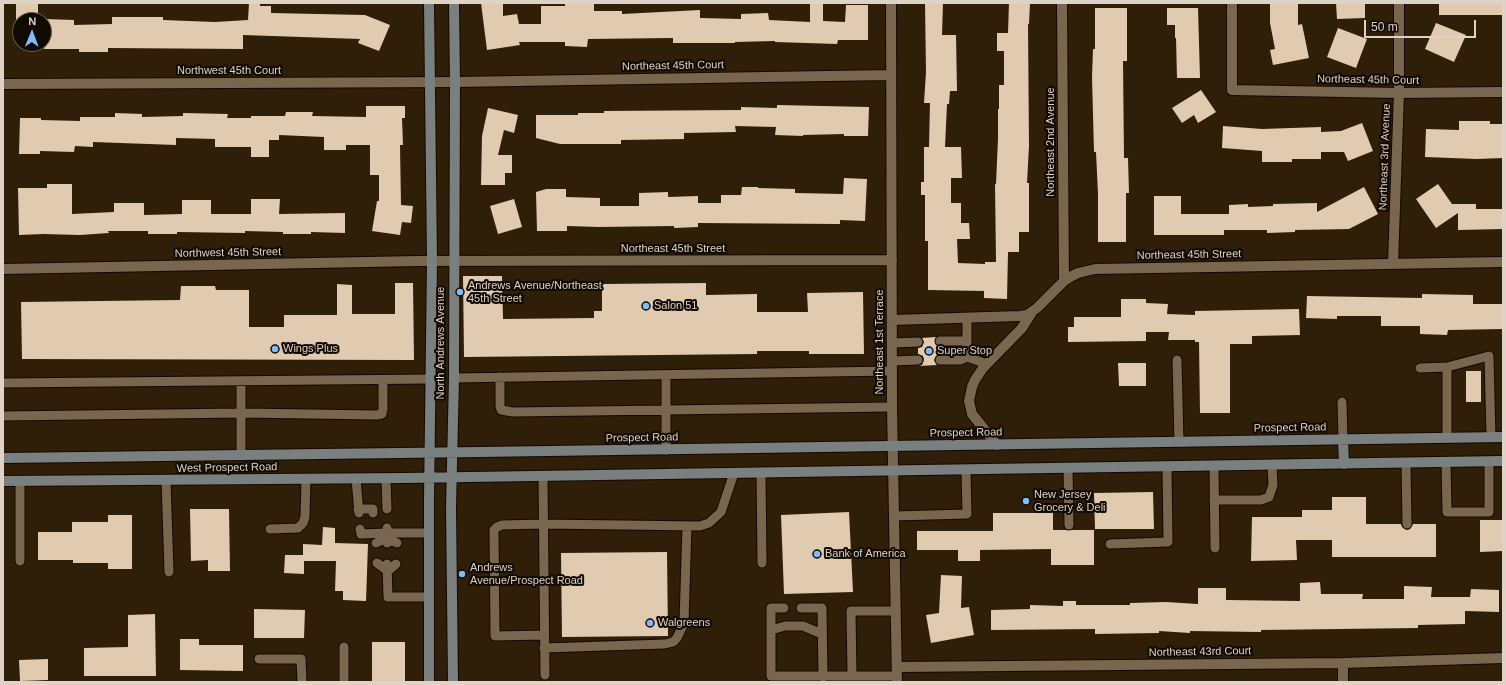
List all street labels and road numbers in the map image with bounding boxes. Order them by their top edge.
street label: Northeast 45th Court [622,59,724,73]
street label: Northwest 45th Court [177,64,281,78]
street label: Northeast 45th Court [1317,73,1419,87]
street label: Northeast 2nd Avenue [1044,87,1058,197]
street label: Northeast 3rd Avenue [1377,103,1393,211]
street label: Northeast 45th Street [621,242,725,256]
street label: Northwest 45th Street [175,245,281,261]
street label: Northeast 45th Street [1137,247,1241,263]
street label: North Andrews Avenue [434,287,448,399]
street label: Northeast 1st Terrace [873,289,887,395]
street label: Prospect Road [1254,421,1326,435]
street label: Prospect Road [930,426,1002,440]
street label: Prospect Road [606,431,678,445]
street label: West Prospect Road [177,461,277,475]
street label: Northeast 43rd Court [1149,645,1251,659]

